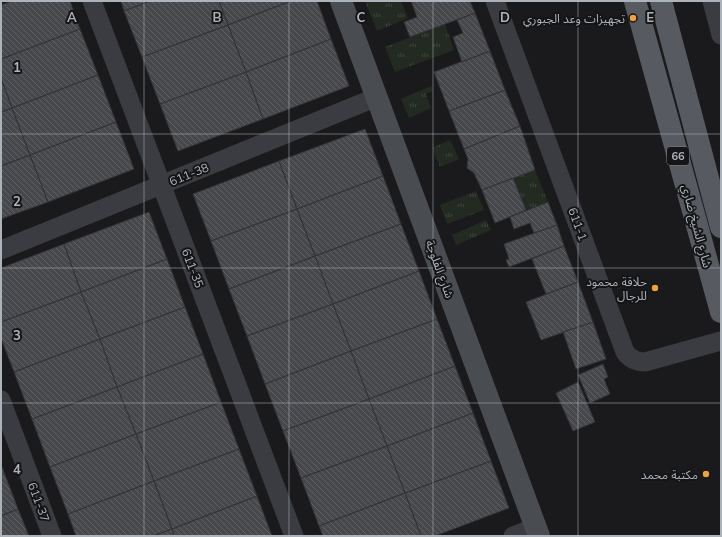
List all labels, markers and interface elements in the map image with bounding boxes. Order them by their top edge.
text: A [67,9,77,25]
text: B [213,9,222,25]
text: C [357,9,366,25]
text: D [500,9,510,25]
text: E [646,9,654,25]
place label: تجهيزات وعد الجبوري [523,11,625,28]
marker: تجهيزات وعد الجبوري [628,13,638,23]
text: 1 [13,59,21,75]
road number: 66 [667,147,689,165]
street label: 611-38 [167,159,211,189]
street label: شارع الشيخ ضاري [676,183,715,270]
text: 2 [13,193,21,209]
street label: 611-1 [565,205,591,243]
street label: شارع الفلوجة [421,238,457,301]
street label: 611-35 [179,246,207,290]
place label: حلاقة محمود للرجال [586,274,647,303]
marker: حلاقة محمود للرجال [650,283,660,293]
text: 3 [13,327,21,343]
text: 4 [13,461,21,477]
place label: مكتبة محمد [641,467,698,482]
marker: مكتبة محمد [701,469,711,479]
street label: 611-37 [25,480,53,524]

